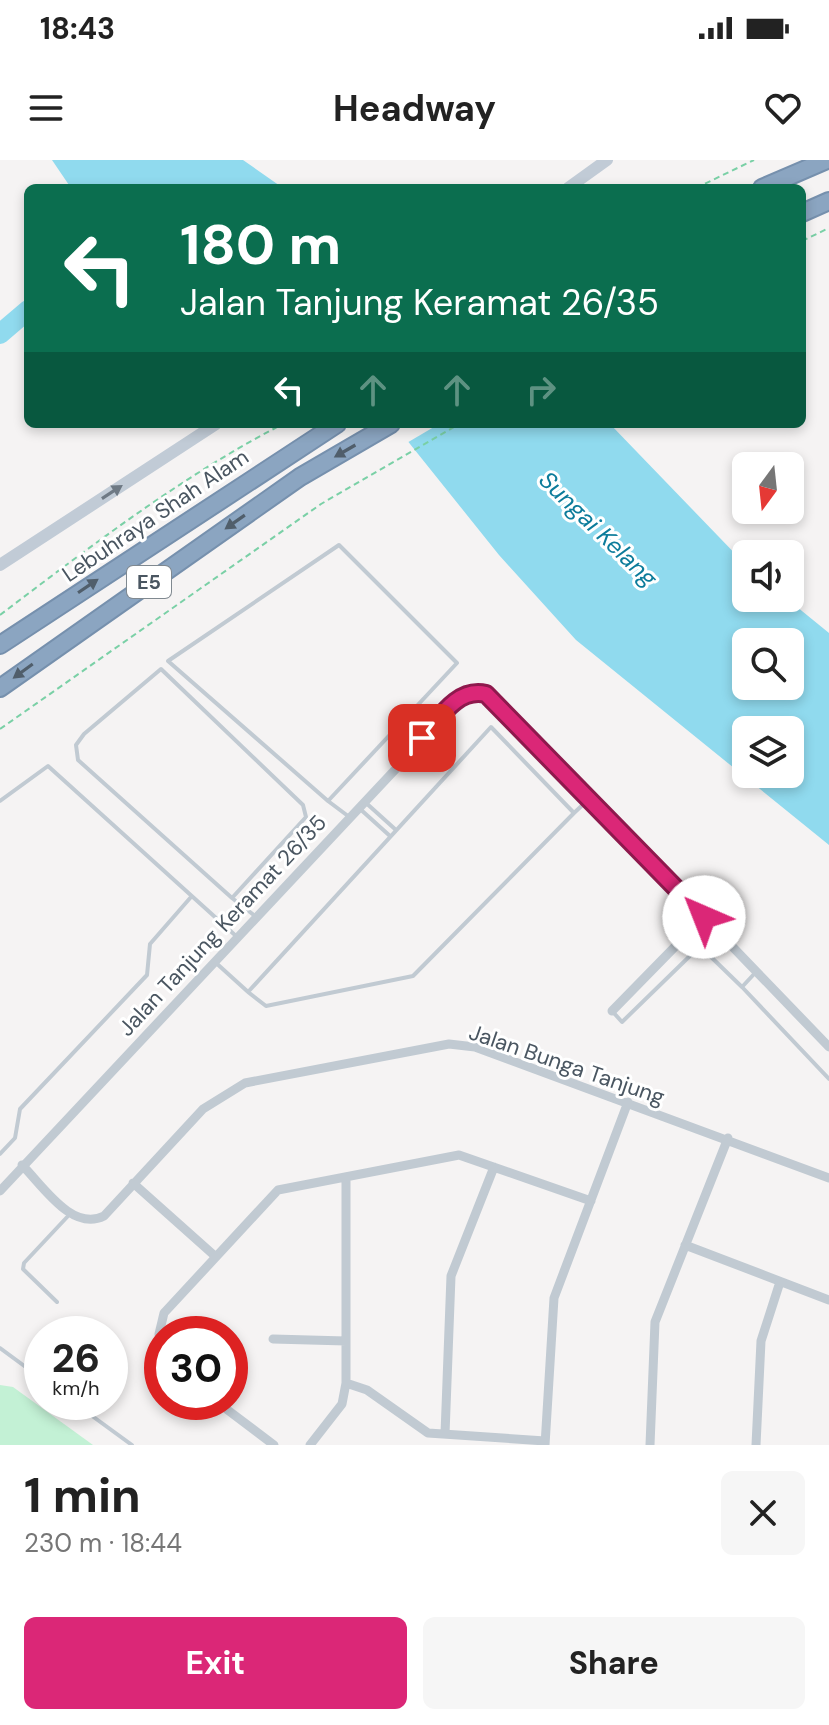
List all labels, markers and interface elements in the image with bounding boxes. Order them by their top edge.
text: 18:43 [40,9,115,48]
text: Headway [333,85,496,132]
icon: menu [24,86,68,130]
icon: heart [761,86,805,130]
text: 180 m [180,208,341,281]
icon: left [48,216,152,320]
text: Jalan Tanjung Keramat 26/35 [180,279,659,326]
icon: left [267,368,311,412]
icon: ahead [351,368,395,412]
icon: ahead [435,368,479,412]
icon: right [519,368,563,412]
street label: Lebuhraya Shah Alam [56,442,254,589]
one-way arrow [334,444,356,458]
north arrow [732,452,804,524]
map controls [732,452,804,788]
water label: Sungai Kelang [533,464,665,593]
one-way arrow [102,484,123,499]
one-way arrow [225,514,246,529]
button: sound [732,540,804,612]
road number: E5 [127,566,171,598]
one-way arrow [78,579,99,594]
button: search [732,628,804,700]
one-way arrow [12,663,34,679]
pin [388,704,456,772]
icon: arrive [400,716,444,760]
button: layers [732,716,804,788]
street label: Jalan Tanjung Keramat 26/35 [112,808,333,1042]
position arrow [662,875,746,959]
street label: Jalan Bunga Tanjung [465,1017,669,1112]
speed limit sign: 30 [144,1316,248,1420]
text: 26 [52,1332,100,1384]
text: km/h [52,1375,100,1401]
text: 1 min [24,1464,141,1527]
button: close [721,1471,805,1555]
text: 230 m · 18:44 [24,1526,182,1560]
button: Exit [24,1617,407,1709]
button: Share [423,1617,805,1709]

